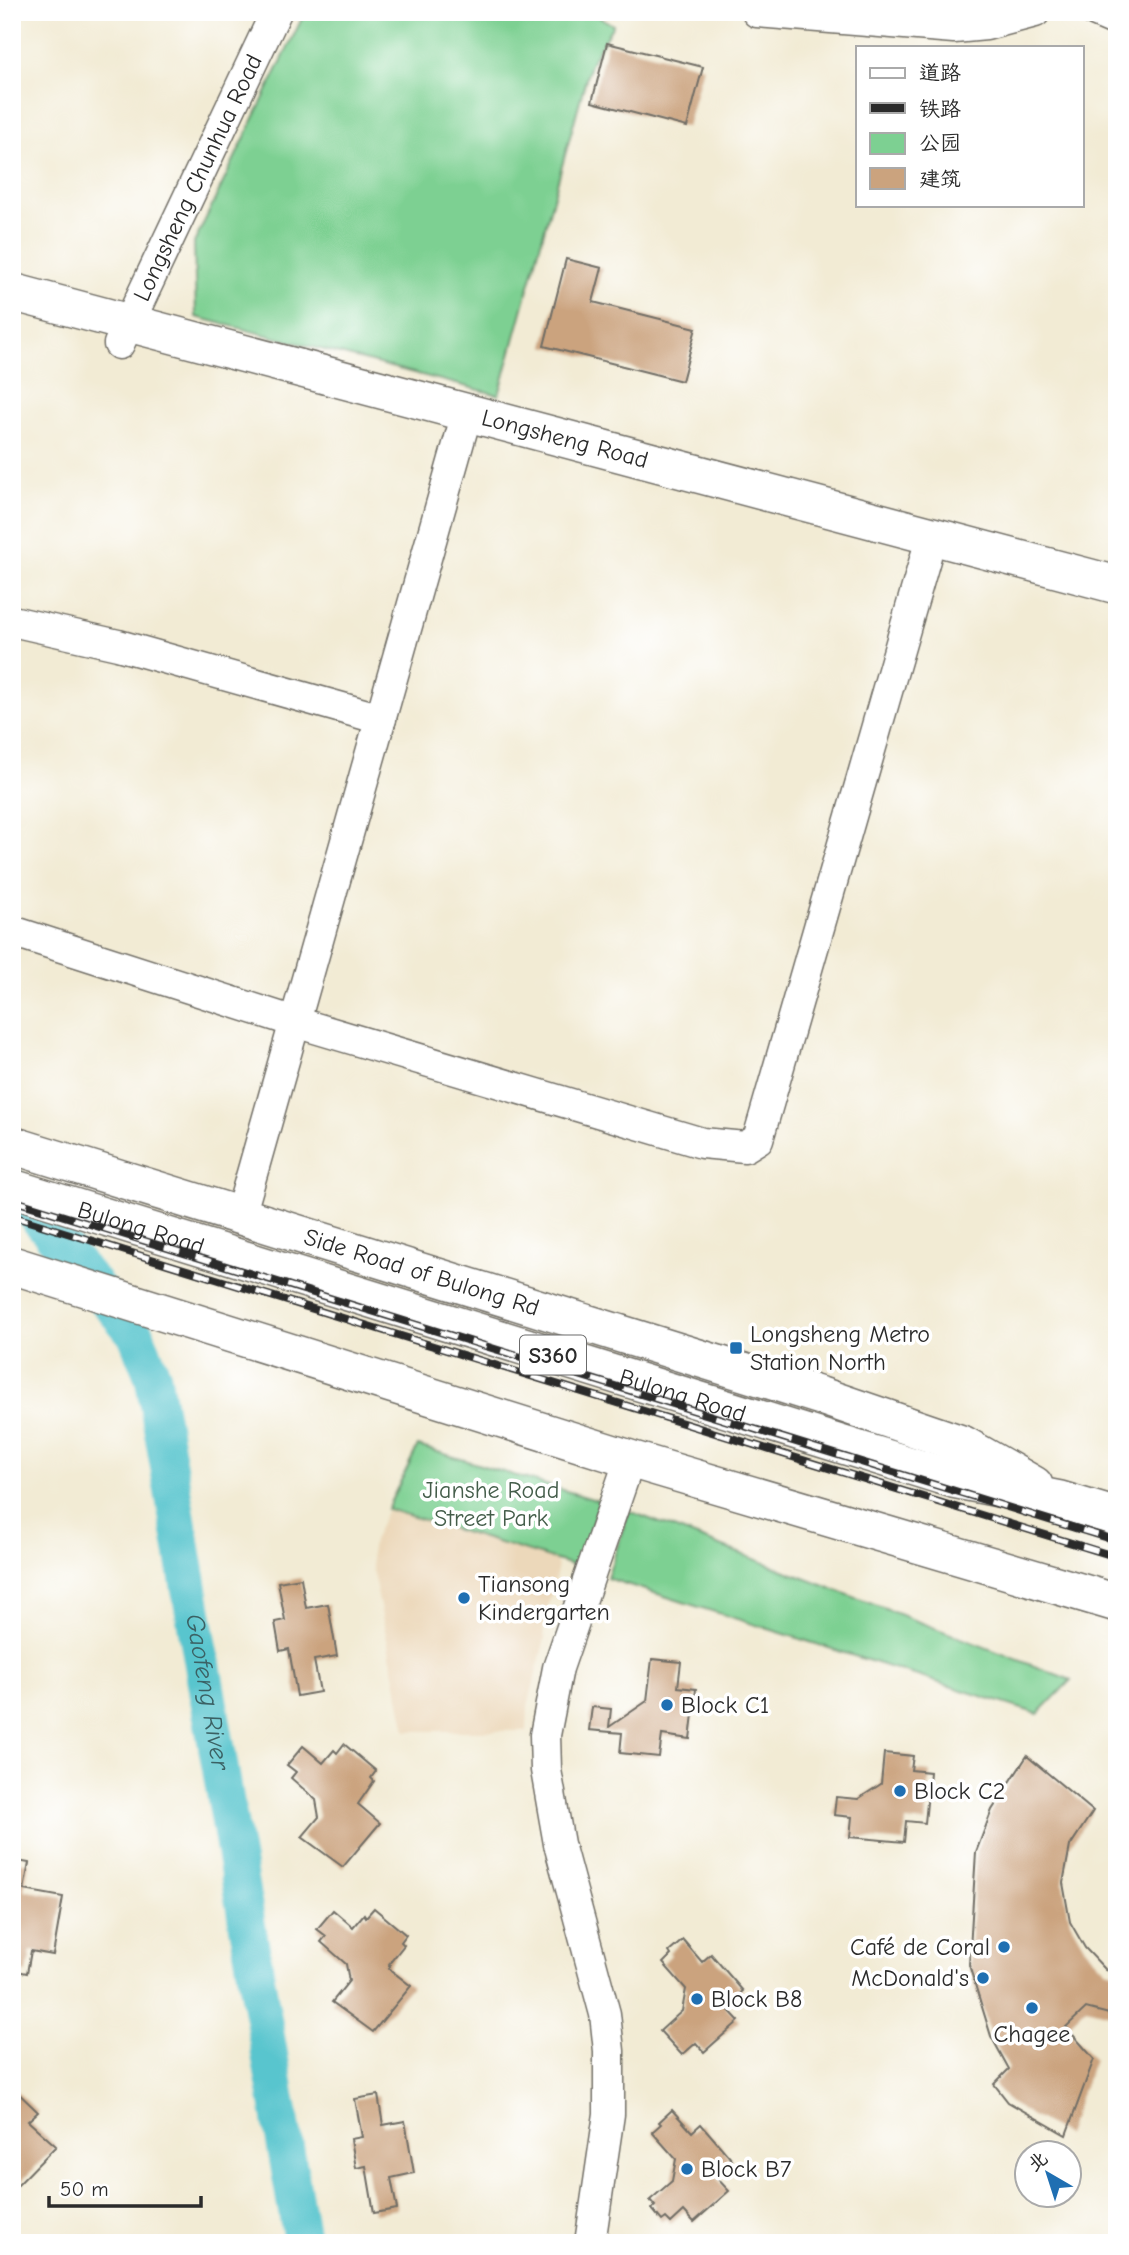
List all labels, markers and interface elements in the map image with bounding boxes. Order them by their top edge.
legend [856,46,1084,206]
street label: Longsheng Chunhua Road [127,50,268,306]
text: 道路 [919,61,961,85]
text: 铁路 [919,97,961,121]
text: 公园 [919,131,961,155]
text: 建筑 [919,167,961,191]
street label: Longsheng Road [479,403,651,474]
street label: Bulong Road [74,1195,208,1261]
street label: Side Road of Bulong Rd [301,1223,543,1322]
place label: Longsheng Metro Station North [750,1320,930,1376]
road number: S360 [520,1336,586,1374]
marker: Longsheng Metro Station North [728,1340,744,1356]
street label: Bulong Road [616,1363,749,1428]
park label: Jianshe Road Street Park [423,1476,559,1532]
place label: Tiansong Kindergarten [478,1570,610,1626]
marker: Tiansong Kindergarten [456,1590,472,1606]
water label: Gaofeng River [179,1612,236,1774]
place label: Block C1 [681,1691,769,1719]
marker: Block C1 [659,1697,675,1713]
place label: Block C2 [914,1777,1005,1805]
marker: Block C2 [892,1783,908,1799]
place label: Café de Coral [850,1933,990,1961]
marker: Café de Coral [996,1939,1012,1955]
place label: McDonald's [851,1964,969,1992]
marker: McDonald's [975,1970,991,1986]
place label: Block B8 [711,1985,802,2013]
marker: Block B8 [689,1991,705,2007]
marker: Chagee [1024,2000,1040,2016]
place label: Chagee [994,2020,1070,2048]
north arrow [1014,2140,1084,2210]
text: 北 [1024,2147,1052,2176]
place label: Block B7 [701,2155,791,2183]
marker: Block B7 [679,2161,695,2177]
scale bar [49,2164,201,2208]
text: 50 m [60,2177,109,2201]

